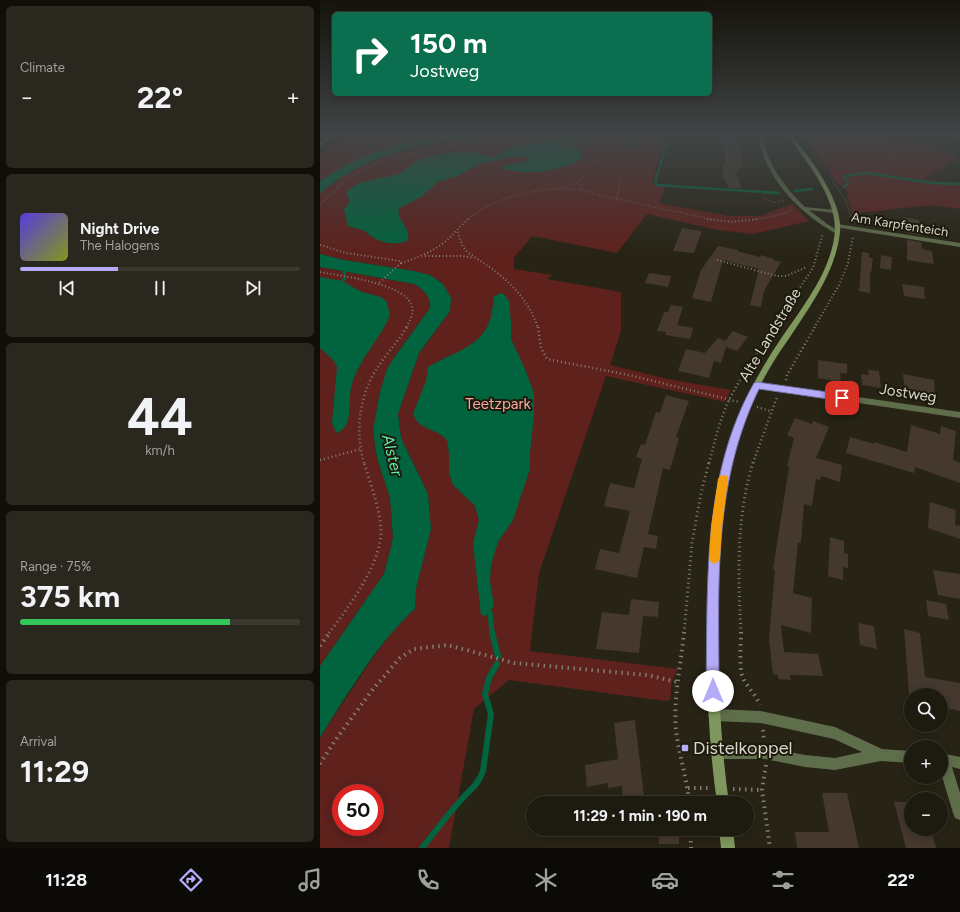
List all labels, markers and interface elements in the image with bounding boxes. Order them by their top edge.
text: 150 m [410,26,487,60]
icon: right [344,28,396,80]
text: Climate [20,60,65,75]
text: Jostweg [410,60,479,82]
text: 22° [137,79,183,116]
text: − [20,84,34,111]
text: + [286,84,300,111]
street label: Am Karpfenteich [850,209,949,240]
text: Night Drive [80,220,159,238]
text: The Halogens [80,238,160,253]
icon: previous [56,277,78,299]
icon: pause [149,277,171,299]
icon: next [242,277,264,299]
street label: Alte Landstraße [735,285,805,385]
street label: Jostweg [878,380,938,406]
pin [825,381,859,415]
text: 44 [127,386,193,448]
icon: arrive [831,387,853,409]
park label: Teetzpark [465,395,532,413]
water label: Alster [378,431,407,478]
text: km/h [145,443,175,458]
text: Range · 75% [20,559,91,574]
text: 375 km [20,578,120,615]
position arrow [692,670,734,712]
map controls [904,688,948,836]
button: search [904,688,948,732]
text: Arrival [20,734,57,749]
place label: Distelkoppel [693,737,793,759]
button: + [904,740,948,784]
marker: Distelkoppel [680,743,690,753]
text: 11:29 [20,753,89,790]
speed limit sign: 50 [332,784,384,836]
button: − [904,792,948,836]
text: 11:29 · 1 min · 190 m [573,807,707,825]
icon: directions [177,866,205,894]
icon: music [296,866,324,894]
icon: phone [414,866,442,894]
icon: climate [532,866,560,894]
icon: car [651,866,679,894]
icon: filters [769,866,797,894]
text: 11:28 [45,869,87,891]
text: 22° [887,869,915,891]

